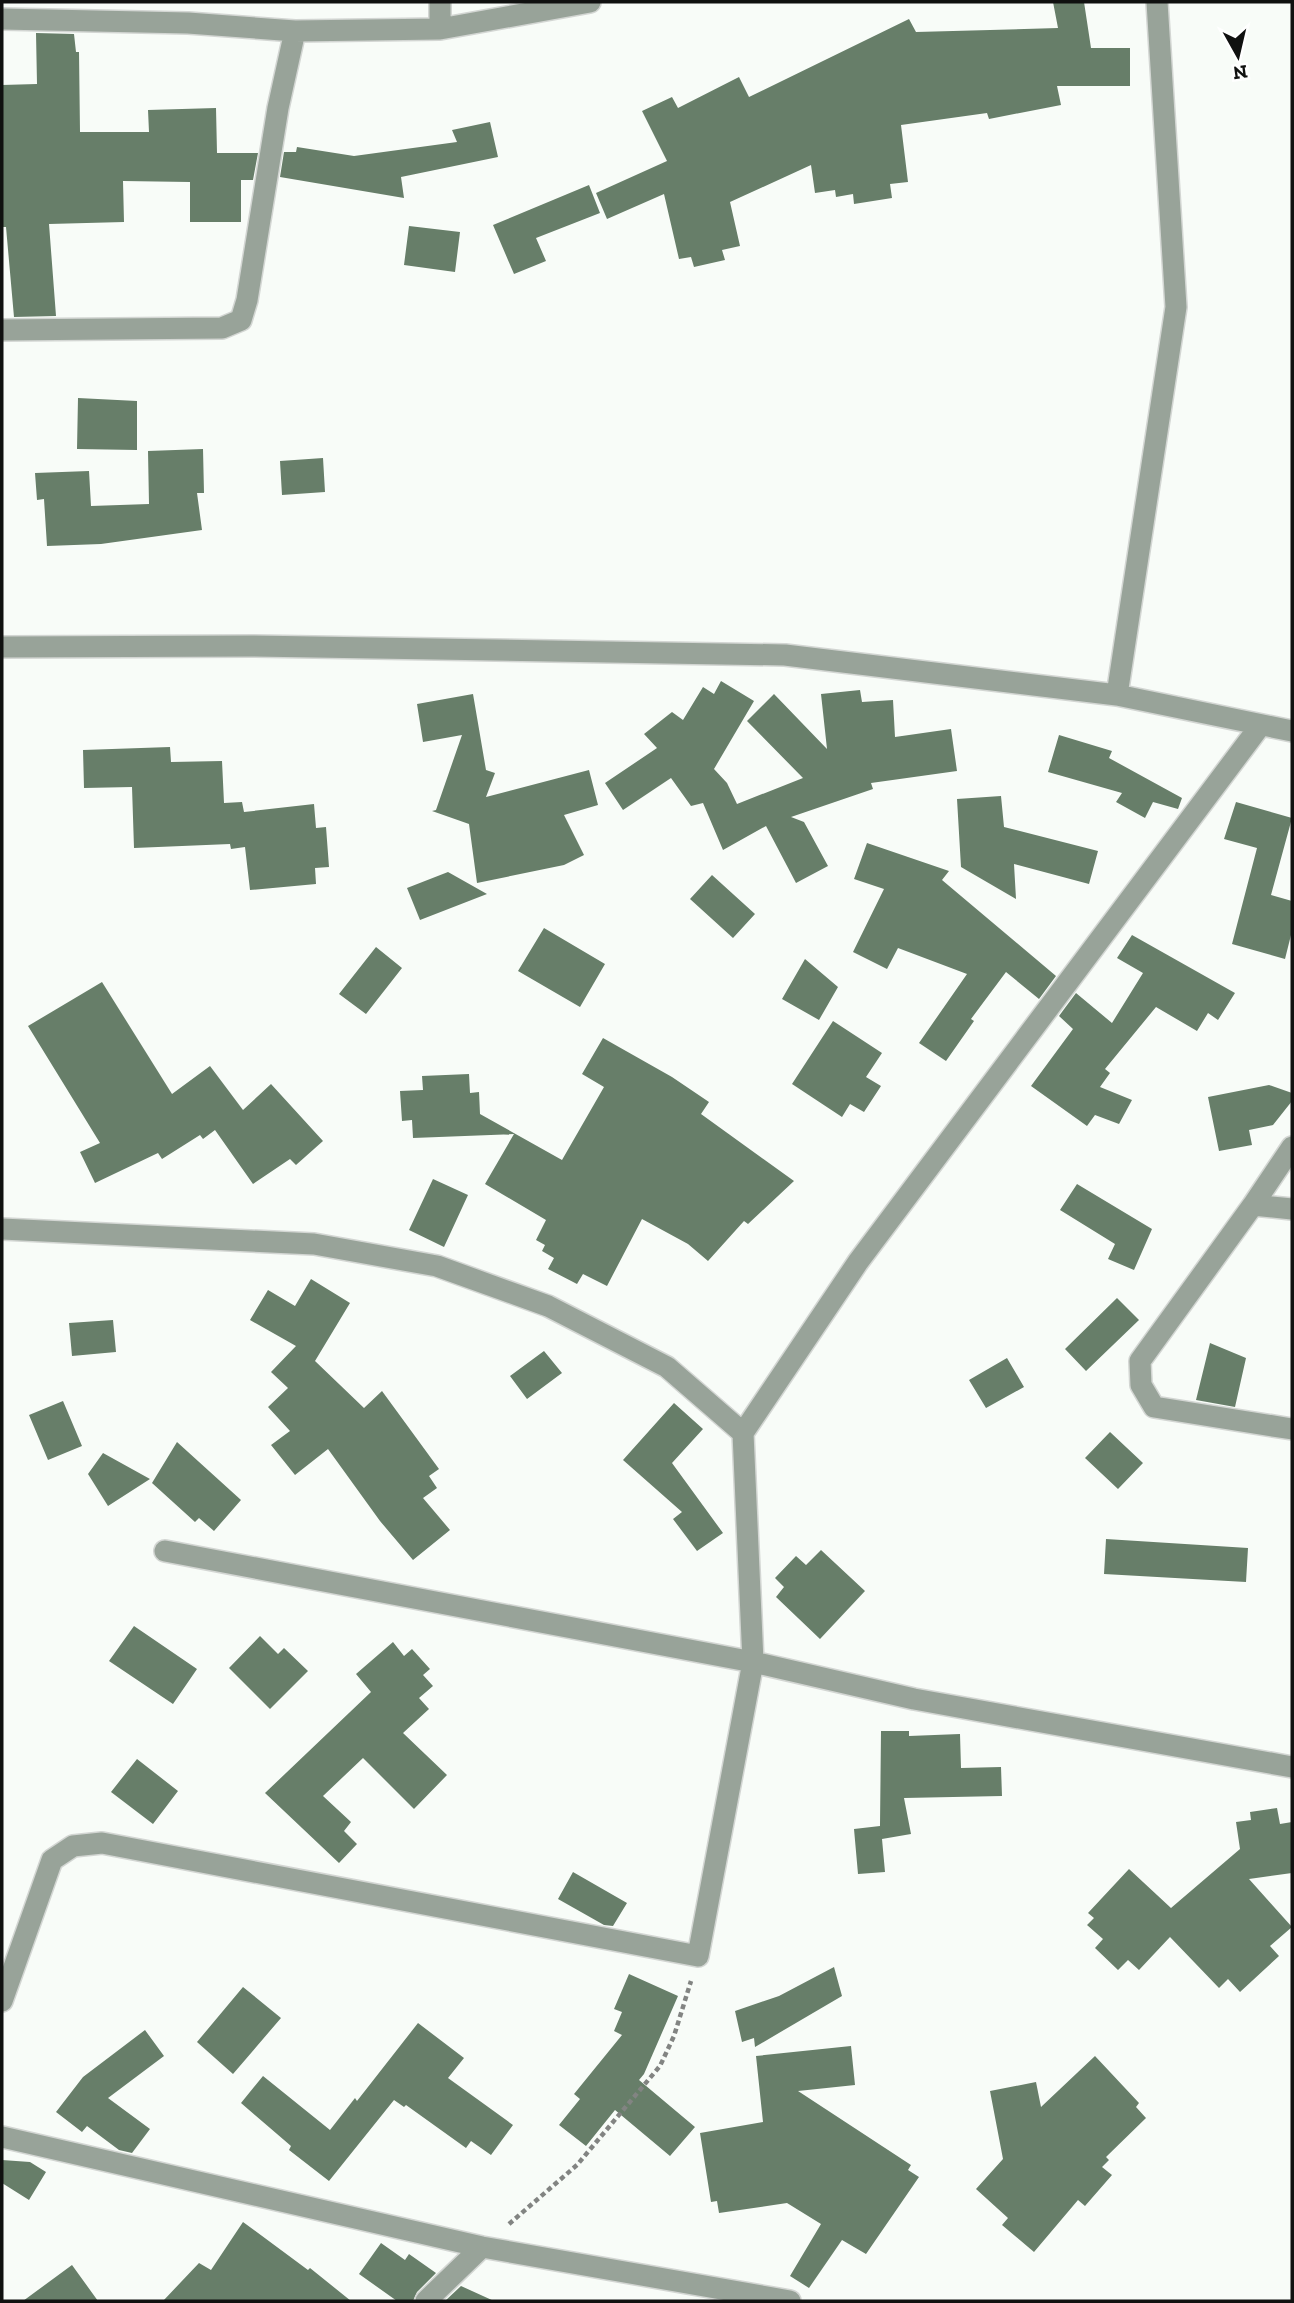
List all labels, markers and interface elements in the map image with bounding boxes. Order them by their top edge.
north arrow [1203,21,1273,91]
text: N [1232,60,1249,85]

